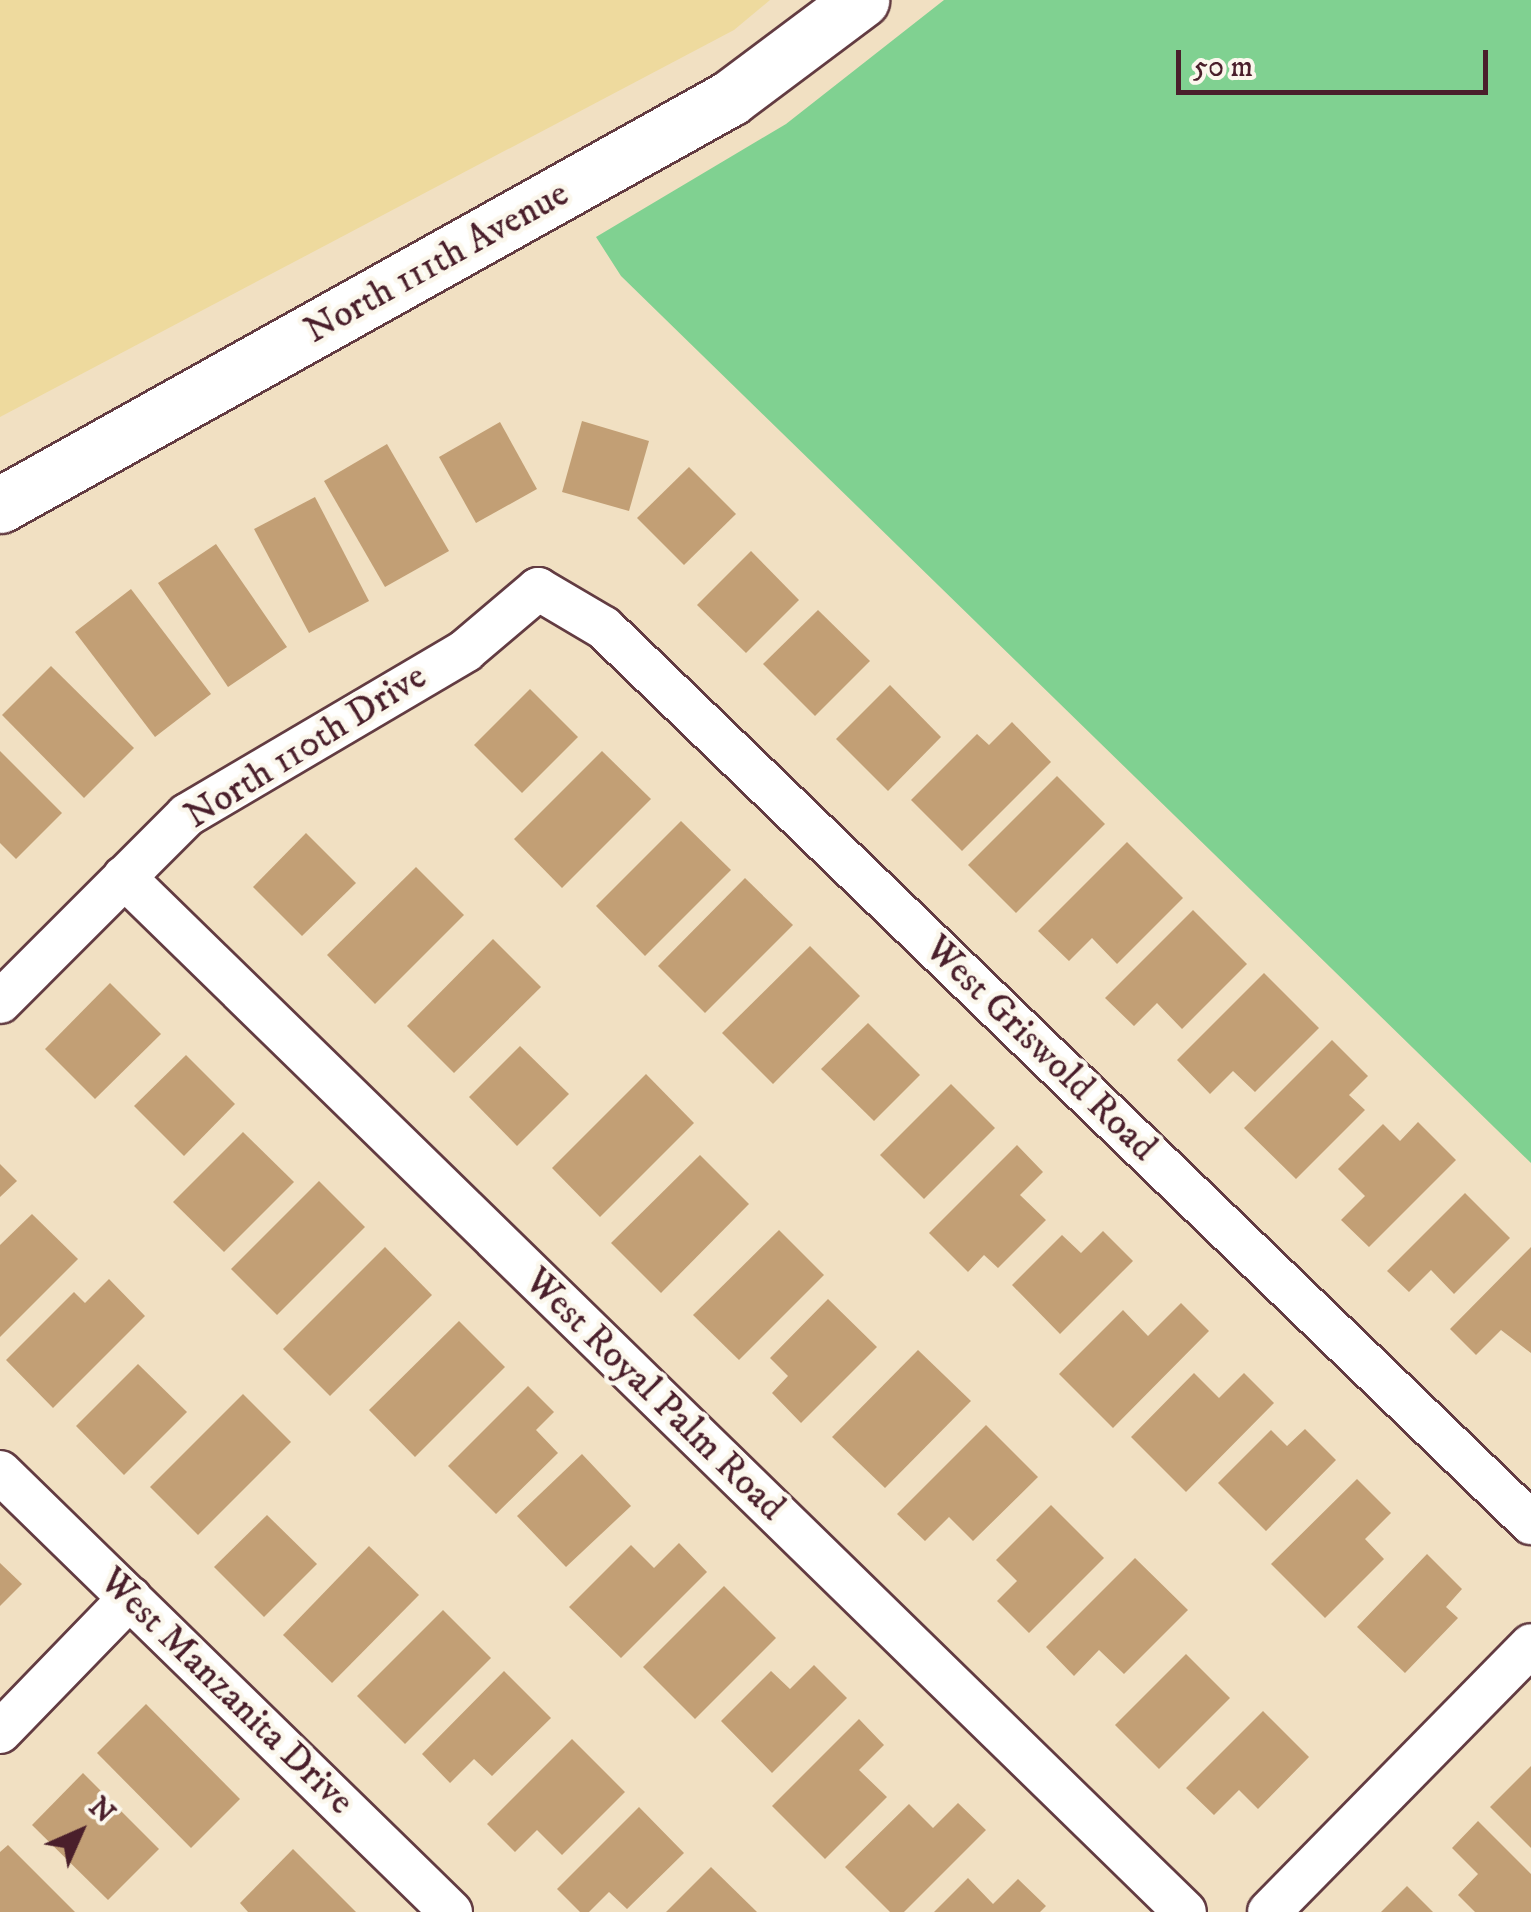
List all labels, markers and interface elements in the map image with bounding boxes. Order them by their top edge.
scale bar [1181,30,1494,92]
text: 50 m [1193,49,1253,86]
street label: North 111th Avenue [297,172,577,354]
street label: North 110th Drive [177,654,435,840]
street label: West Griswold Road [915,927,1165,1171]
street label: West Royal Palm Road [514,1259,794,1531]
street label: West Manzanita Drive [89,1559,363,1825]
north arrow [30,1782,130,1882]
text: N [81,1790,122,1831]

